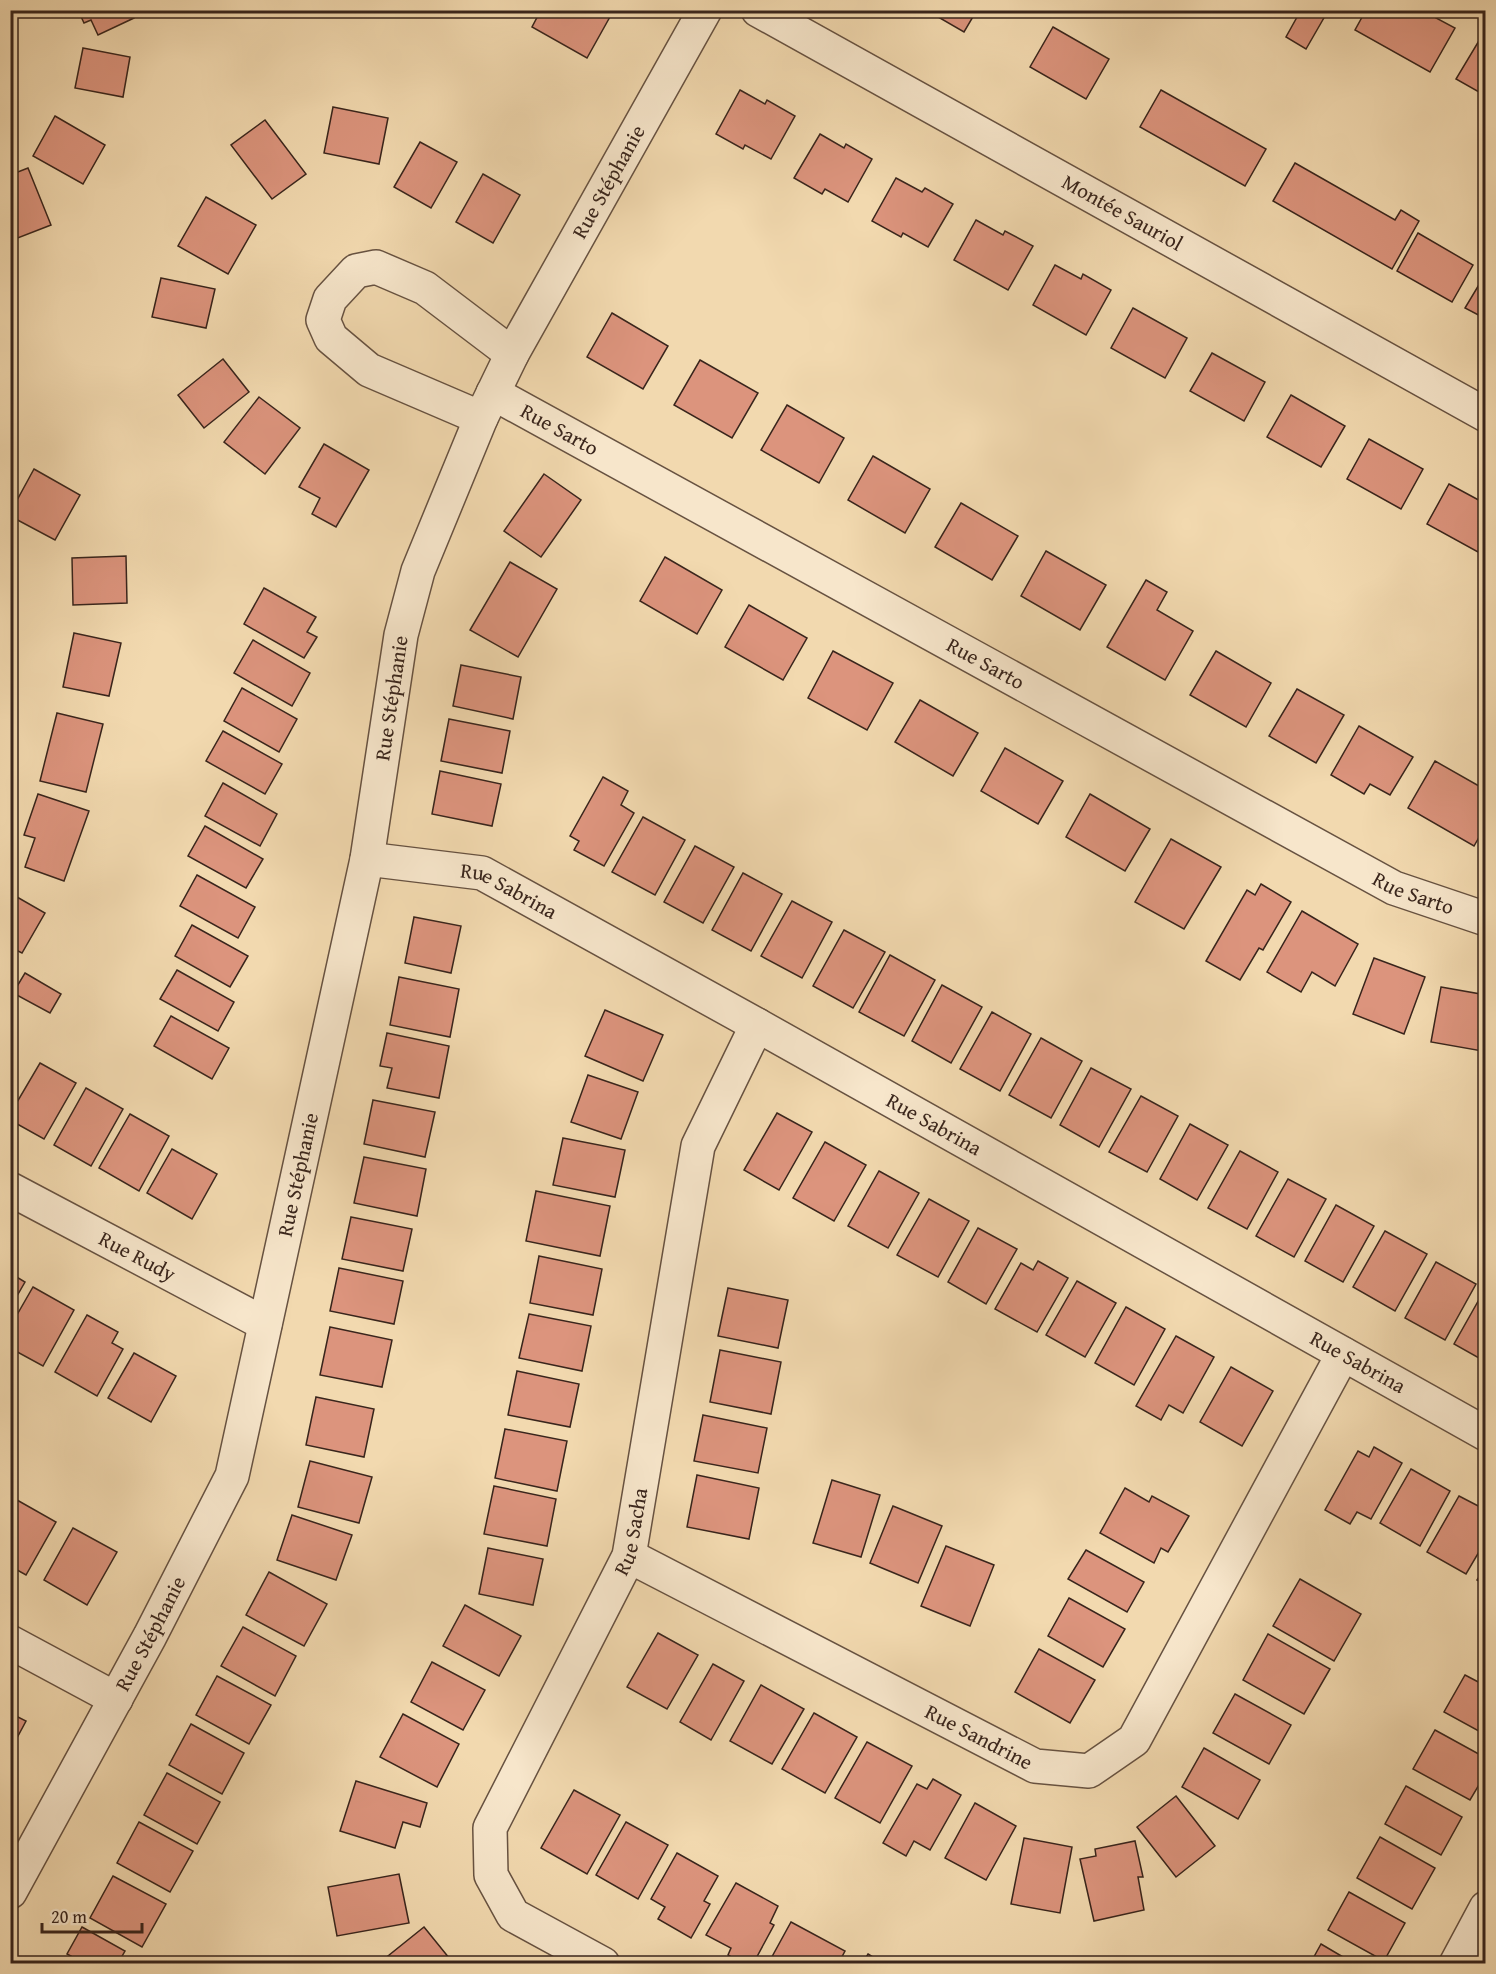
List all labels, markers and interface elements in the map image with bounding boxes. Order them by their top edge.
street label: Rue Stéphanie [564,119,653,244]
street label: Montée Sauriol [1056,166,1189,259]
street label: Rue Sarto [515,395,605,463]
street label: Rue Sarto [941,629,1030,697]
street label: Rue Stéphanie [366,633,416,763]
street label: Rue Sabrina [459,855,563,927]
street label: Rue Sarto [1367,863,1458,922]
street label: Rue Sabrina [881,1085,988,1163]
street label: Rue Stéphanie [269,1110,326,1240]
street label: Rue Rudy [94,1223,182,1289]
street label: Rue Sabrina [1305,1322,1412,1401]
street label: Rue Sacha [606,1485,655,1581]
street label: Rue Stéphanie [107,1570,193,1697]
street label: Rue Sandrine [920,1696,1039,1777]
scale bar [42,1896,142,1934]
text: 20 m [51,1903,87,1930]

